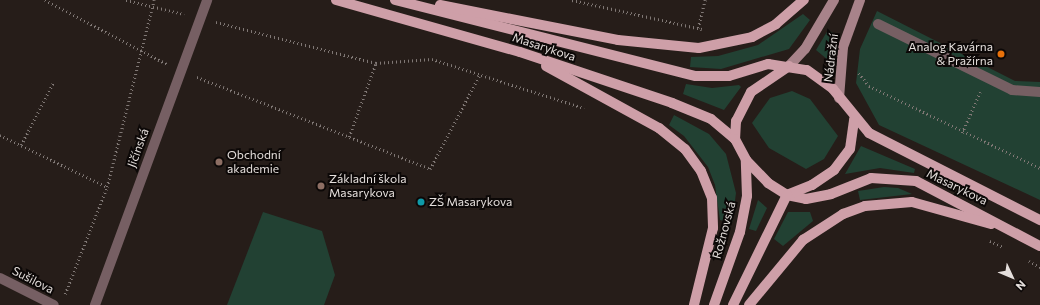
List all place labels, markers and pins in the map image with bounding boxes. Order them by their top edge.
place label: Analog Kavárna & Pražírna [908,40,993,68]
marker: Analog Kavárna & Pražírna [996,49,1006,59]
place label: Obchodní akademie [227,148,281,176]
marker: Obchodní akademie [214,157,224,167]
place label: Základní škola Masarykova [329,172,406,200]
marker: Základní škola Masarykova [316,181,326,191]
place label: ZŠ Masarykova [429,195,512,209]
marker: ZŠ Masarykova [416,197,426,207]

